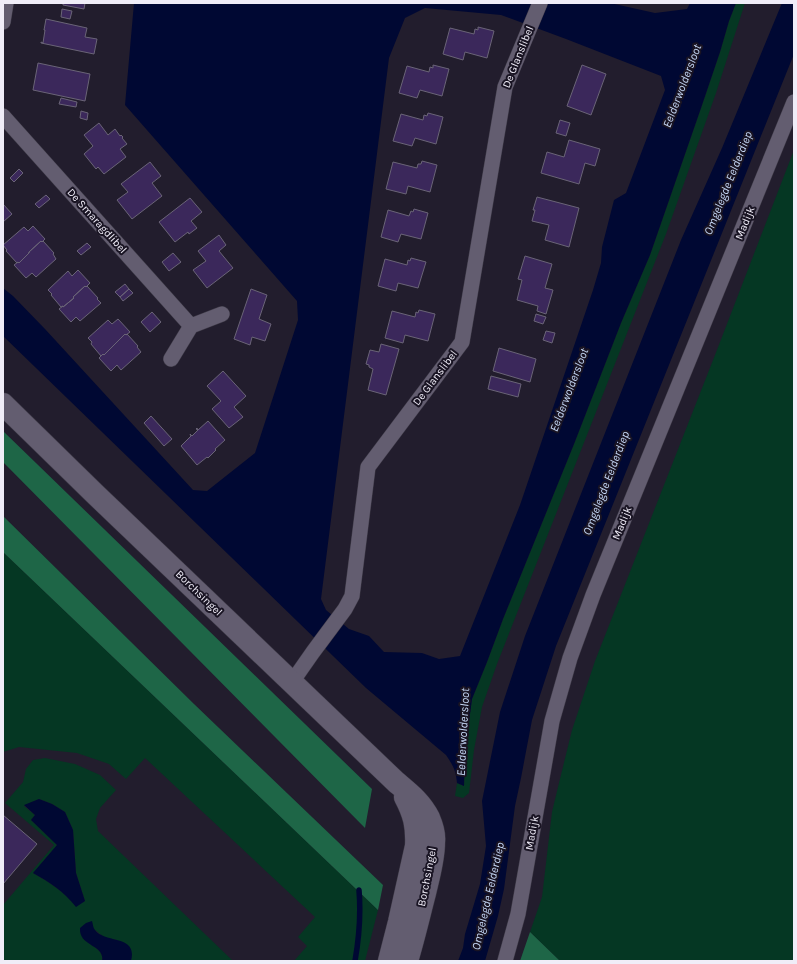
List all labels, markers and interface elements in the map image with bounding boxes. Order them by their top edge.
street label: De Glanslibel [500,24,536,90]
water label: Eelderwoldersloot [660,41,705,130]
water label: Omgelegde Eelderdiep [701,129,755,237]
street label: De Smaragdlibel [64,186,130,256]
street label: Madijk [732,204,758,242]
water label: Eelderwoldersloot [547,345,592,434]
street label: De Glanslibel [410,348,460,408]
water label: Omgelegde Eelderdiep [580,428,633,537]
street label: Madijk [609,504,635,542]
street label: Borchsingel [173,568,225,618]
water label: Eelderwoldersloot [454,687,472,776]
street label: Madijk [523,815,541,851]
water label: Omgelegde Eelderdiep [469,840,507,951]
street label: Borchsingel [415,846,439,908]

